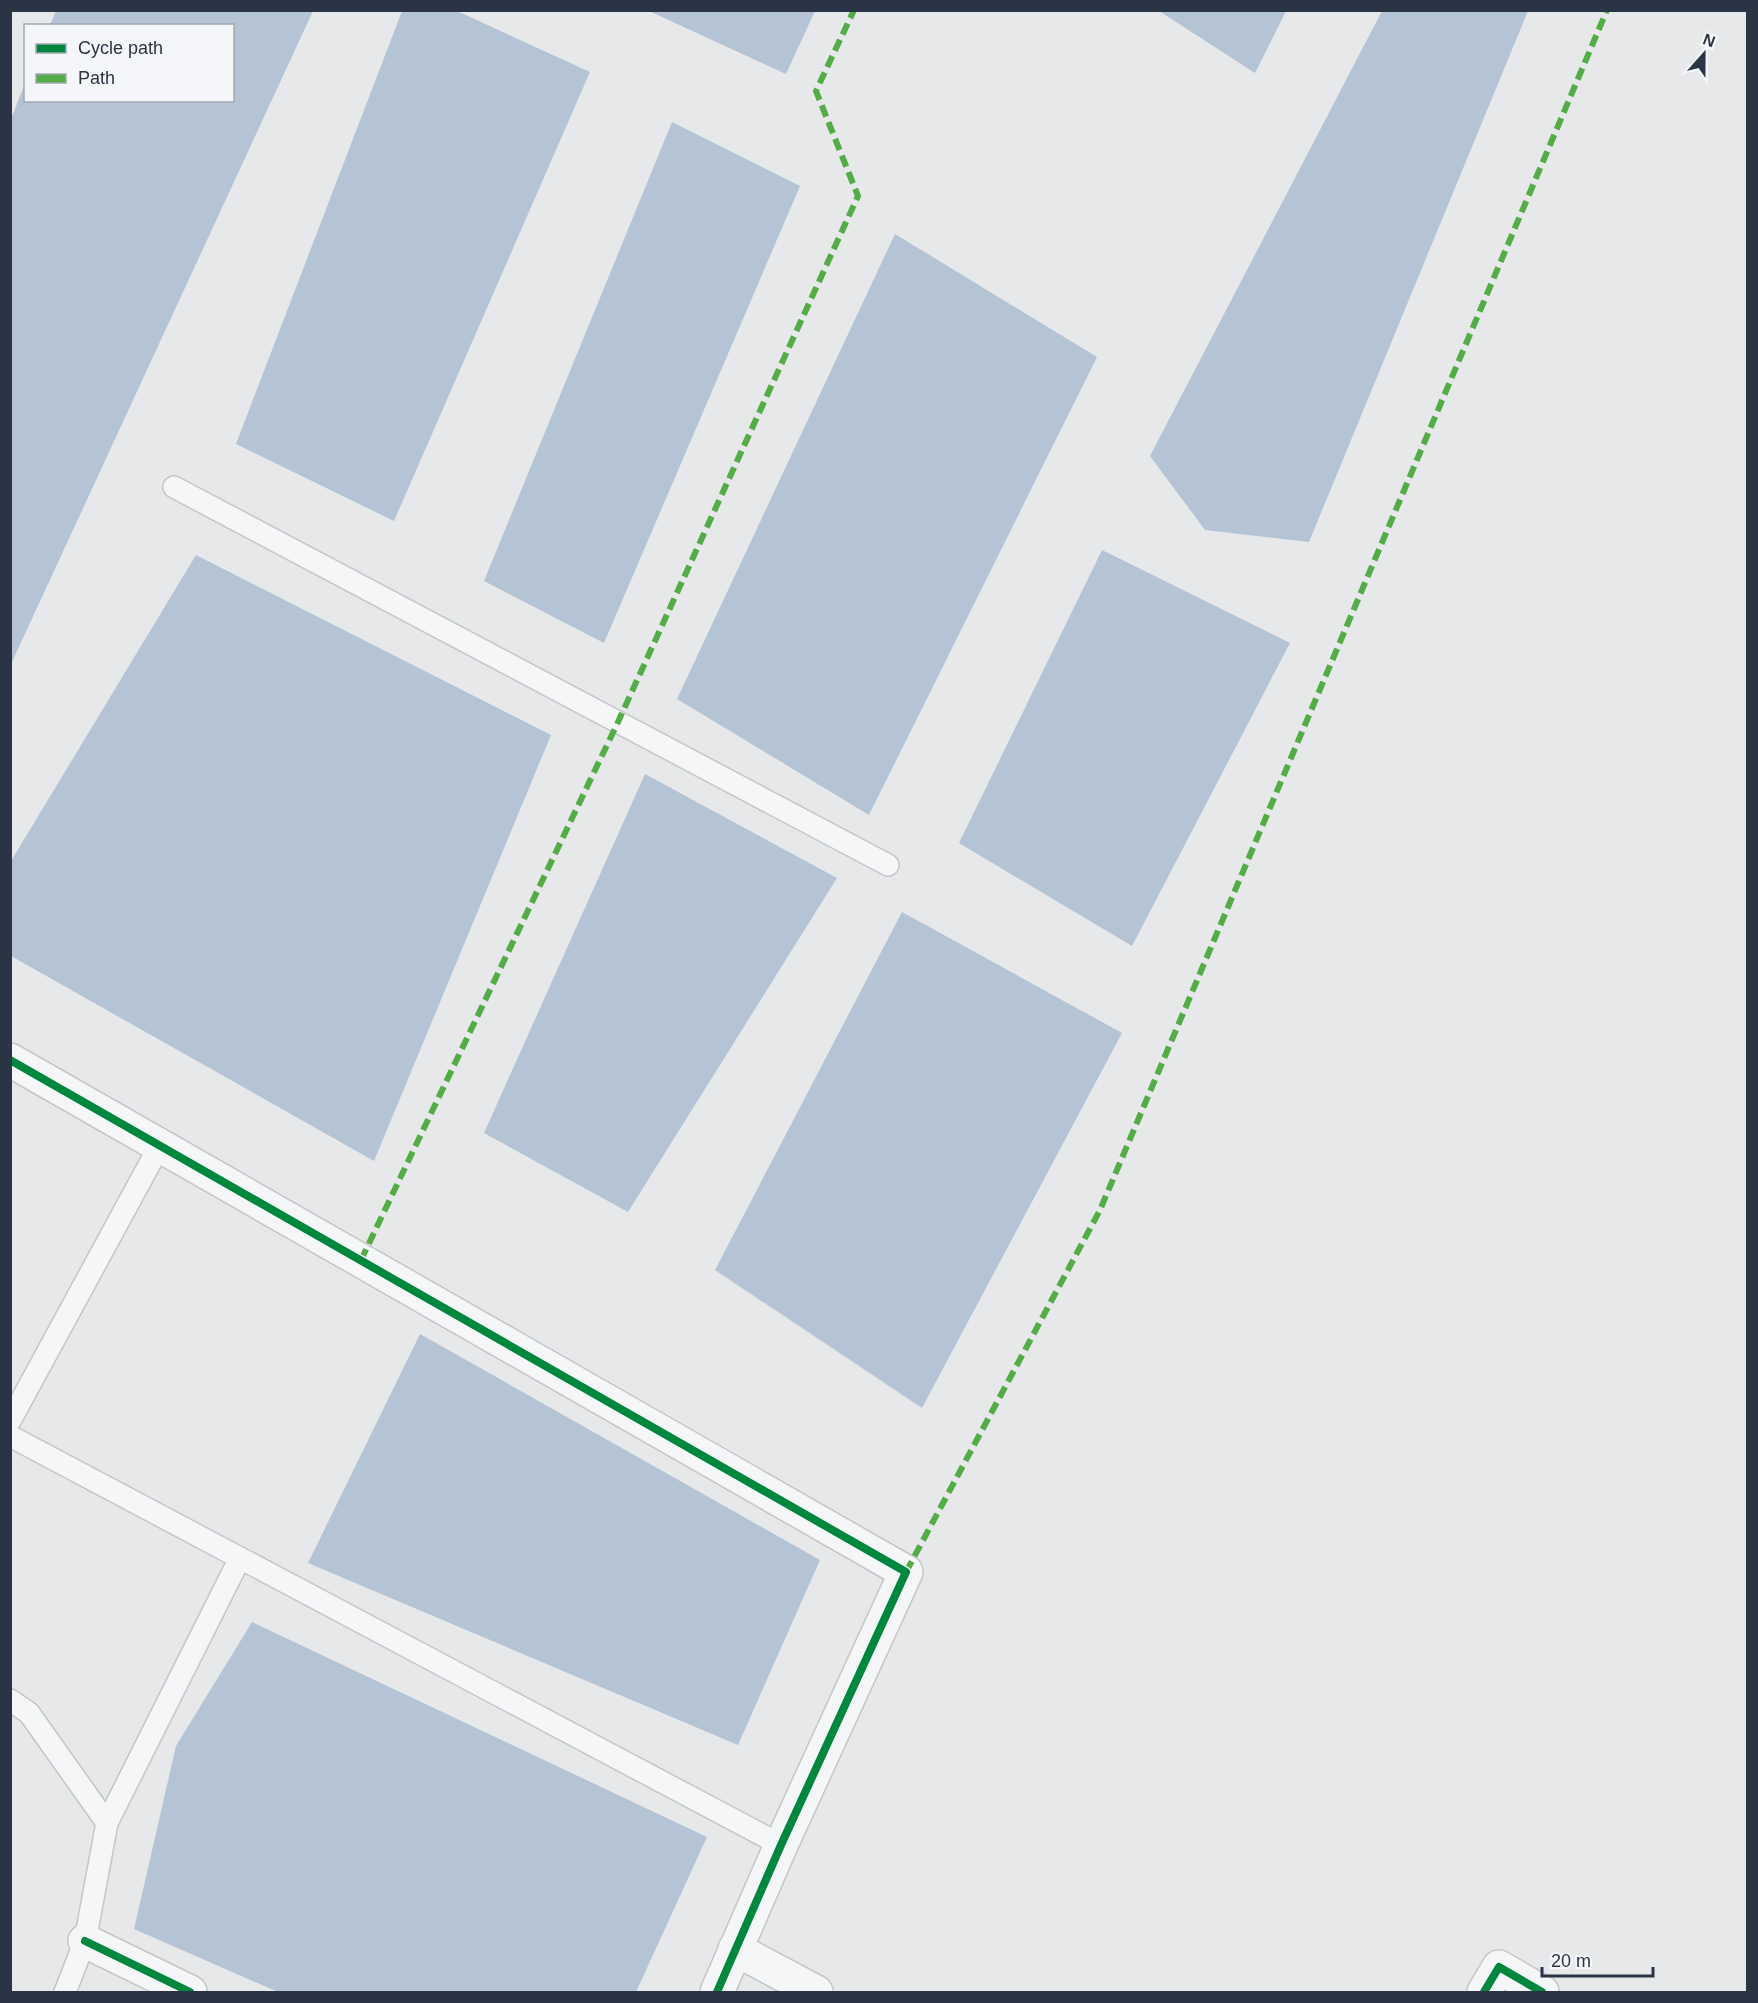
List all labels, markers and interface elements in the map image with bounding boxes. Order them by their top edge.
legend [24,24,234,102]
north arrow [1674,24,1734,84]
text: N [1701,30,1718,50]
text: Cycle path [78,38,163,58]
text: Path [78,68,115,88]
scale bar [1542,1940,1653,1978]
text: 20 m [1551,1951,1591,1971]

